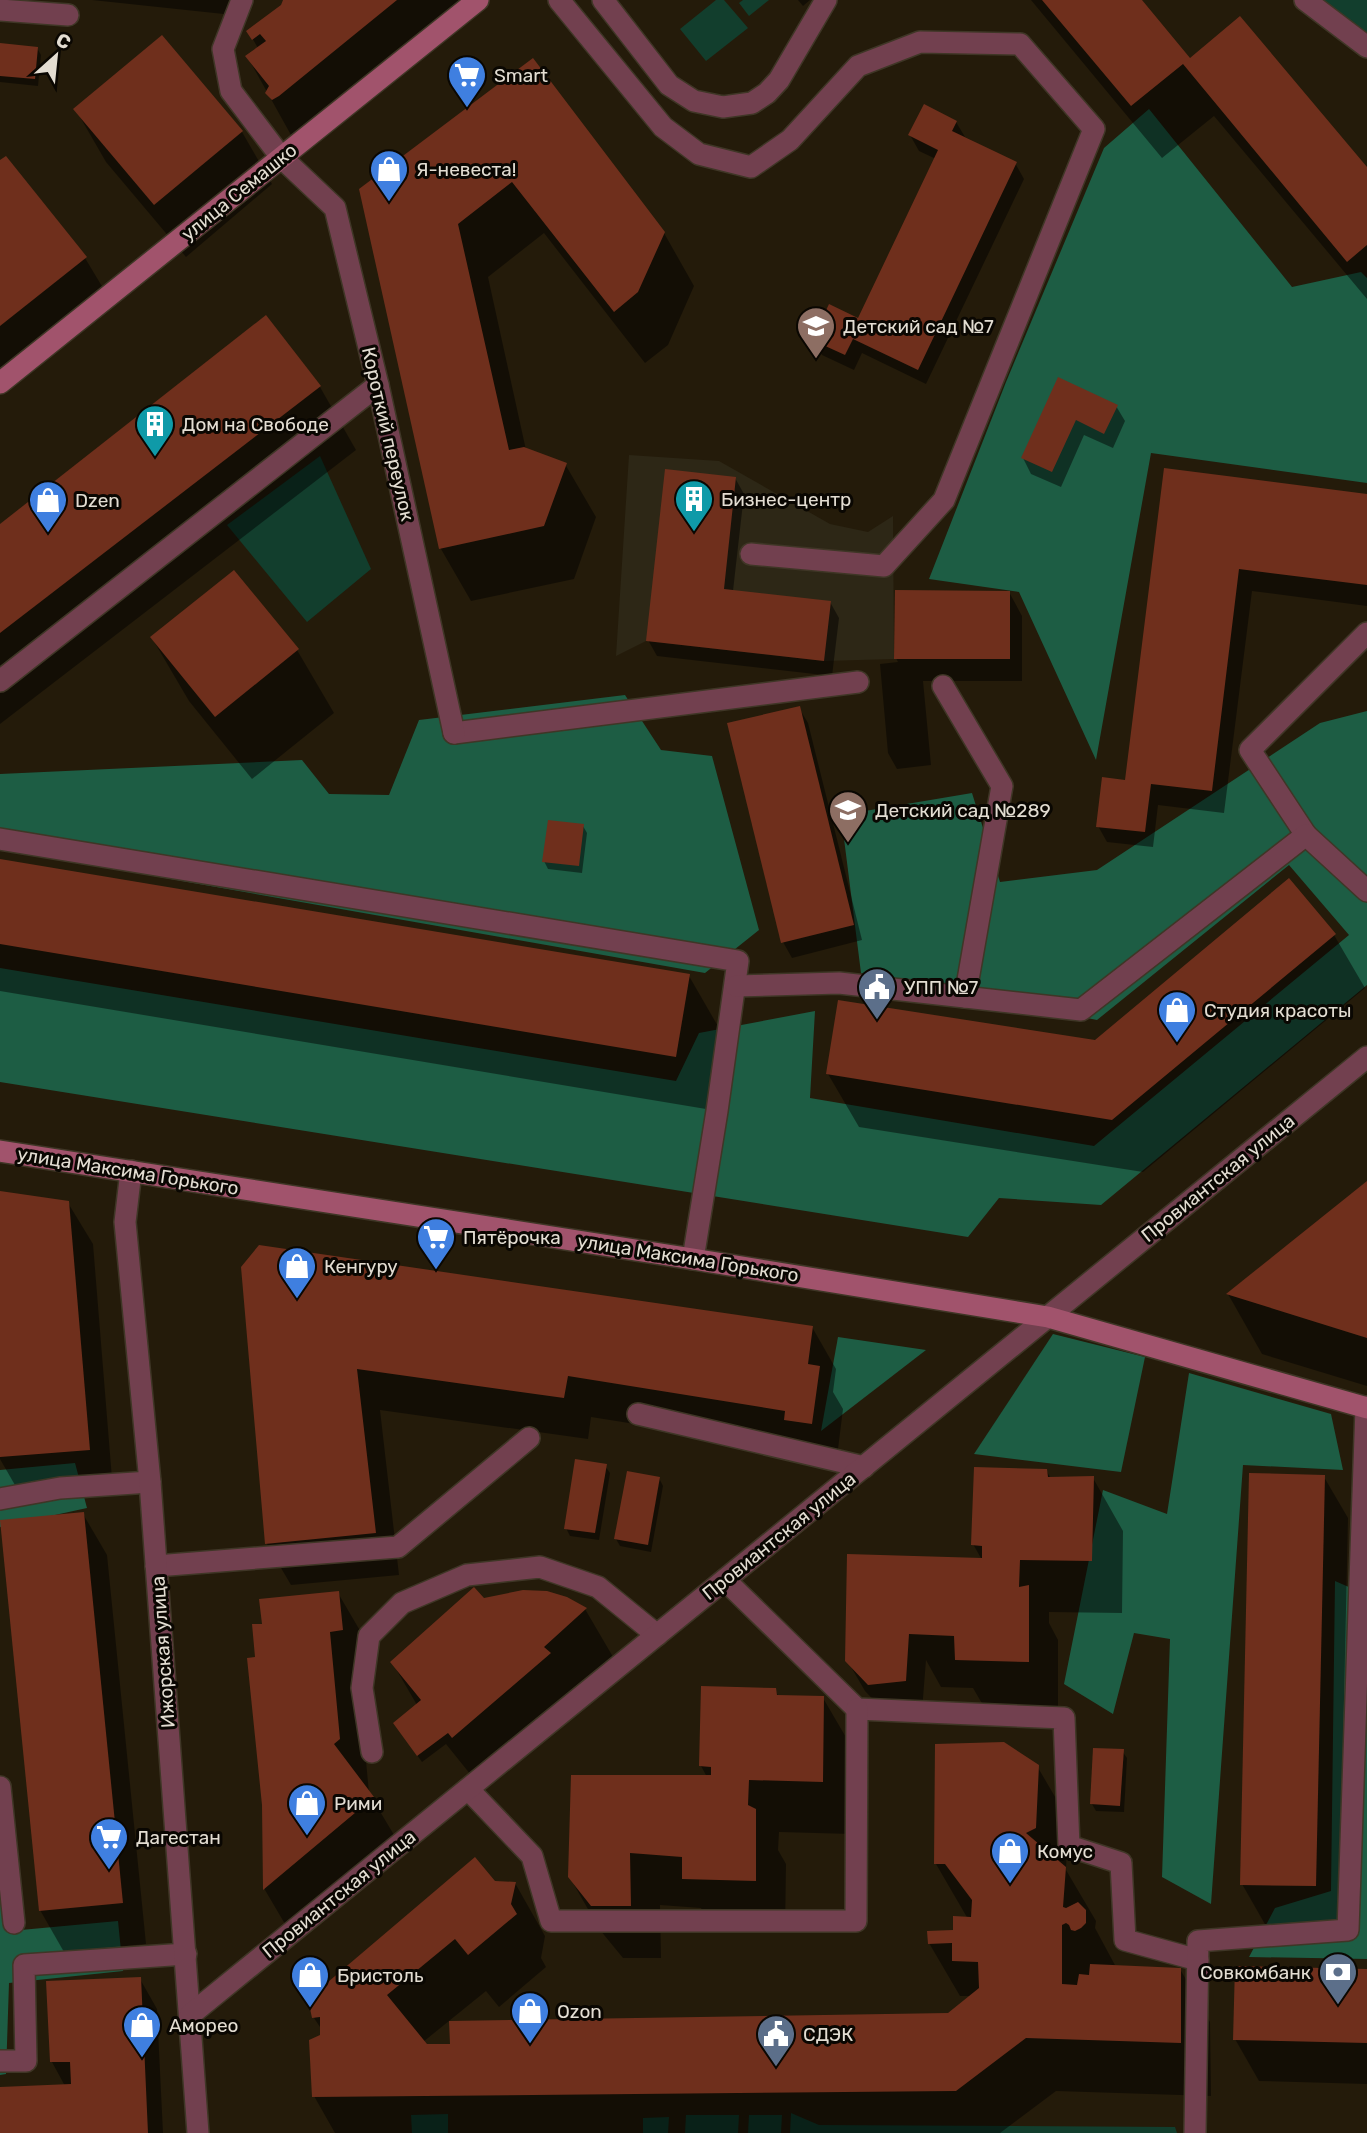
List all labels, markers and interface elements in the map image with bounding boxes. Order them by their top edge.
north arrow [21,21,91,91]
text: С [52,28,75,55]
supermarket icon: Smart [446,54,488,109]
place label: Smart [494,64,548,87]
street label: улица Семашко [177,138,301,246]
shop icon: Я-невеста! [368,148,410,203]
place label: Я-невеста! [416,158,516,181]
school or university icon: Детский сад №7 [795,305,837,360]
place label: Детский сад №7 [843,315,994,338]
street label: Короткий переулок [357,345,419,523]
building icon: Дом на Свободе [134,403,176,458]
place label: Дом на Свободе [182,413,329,436]
building icon: Бизнес-центр [673,478,715,533]
shop icon: Dzen [27,479,69,534]
place label: Бизнес-центр [721,488,851,511]
place label: Dzen [75,489,120,512]
school or university icon: Детский сад №289 [827,789,869,844]
place label: Детский сад №289 [875,799,1051,822]
public building icon: УПП №7 [856,966,898,1021]
place label: УПП №7 [904,976,979,999]
shop icon: Студия красоты [1156,989,1198,1044]
place label: Студия красоты [1204,999,1351,1022]
street label: Провиантская улица [1137,1109,1299,1247]
street label: улица Максима Горького [16,1142,240,1200]
supermarket icon: Пятёрочка [415,1216,457,1271]
place label: Пятёрочка [463,1226,561,1249]
street label: улица Максима Горького [576,1229,800,1287]
shop icon: Кенгуру [276,1245,318,1300]
place label: Кенгуру [324,1255,398,1278]
street label: Провиантская улица [698,1467,860,1605]
street label: Ижорская улица [146,1575,180,1729]
shop icon: Рими [286,1782,328,1837]
place label: Рими [334,1792,382,1815]
supermarket icon: Дагестан [88,1816,130,1871]
street label: Провиантская улица [258,1825,420,1963]
place label: Дагестан [136,1826,221,1849]
shop icon: Комус [989,1830,1031,1885]
place label: Комус [1037,1840,1093,1863]
bank icon: Совкомбанк [1317,1951,1359,2006]
shop icon: Бристоль [289,1954,331,2009]
place label: Совкомбанк [1200,1961,1311,1984]
place label: Бристоль [337,1964,424,1987]
shop icon: Ozon [509,1990,551,2045]
place label: Ozon [557,2000,602,2023]
shop icon: Аморео [121,2004,163,2059]
public building icon: СДЭК [755,2013,797,2068]
place label: Аморео [169,2014,238,2037]
place label: СДЭК [803,2023,853,2046]

